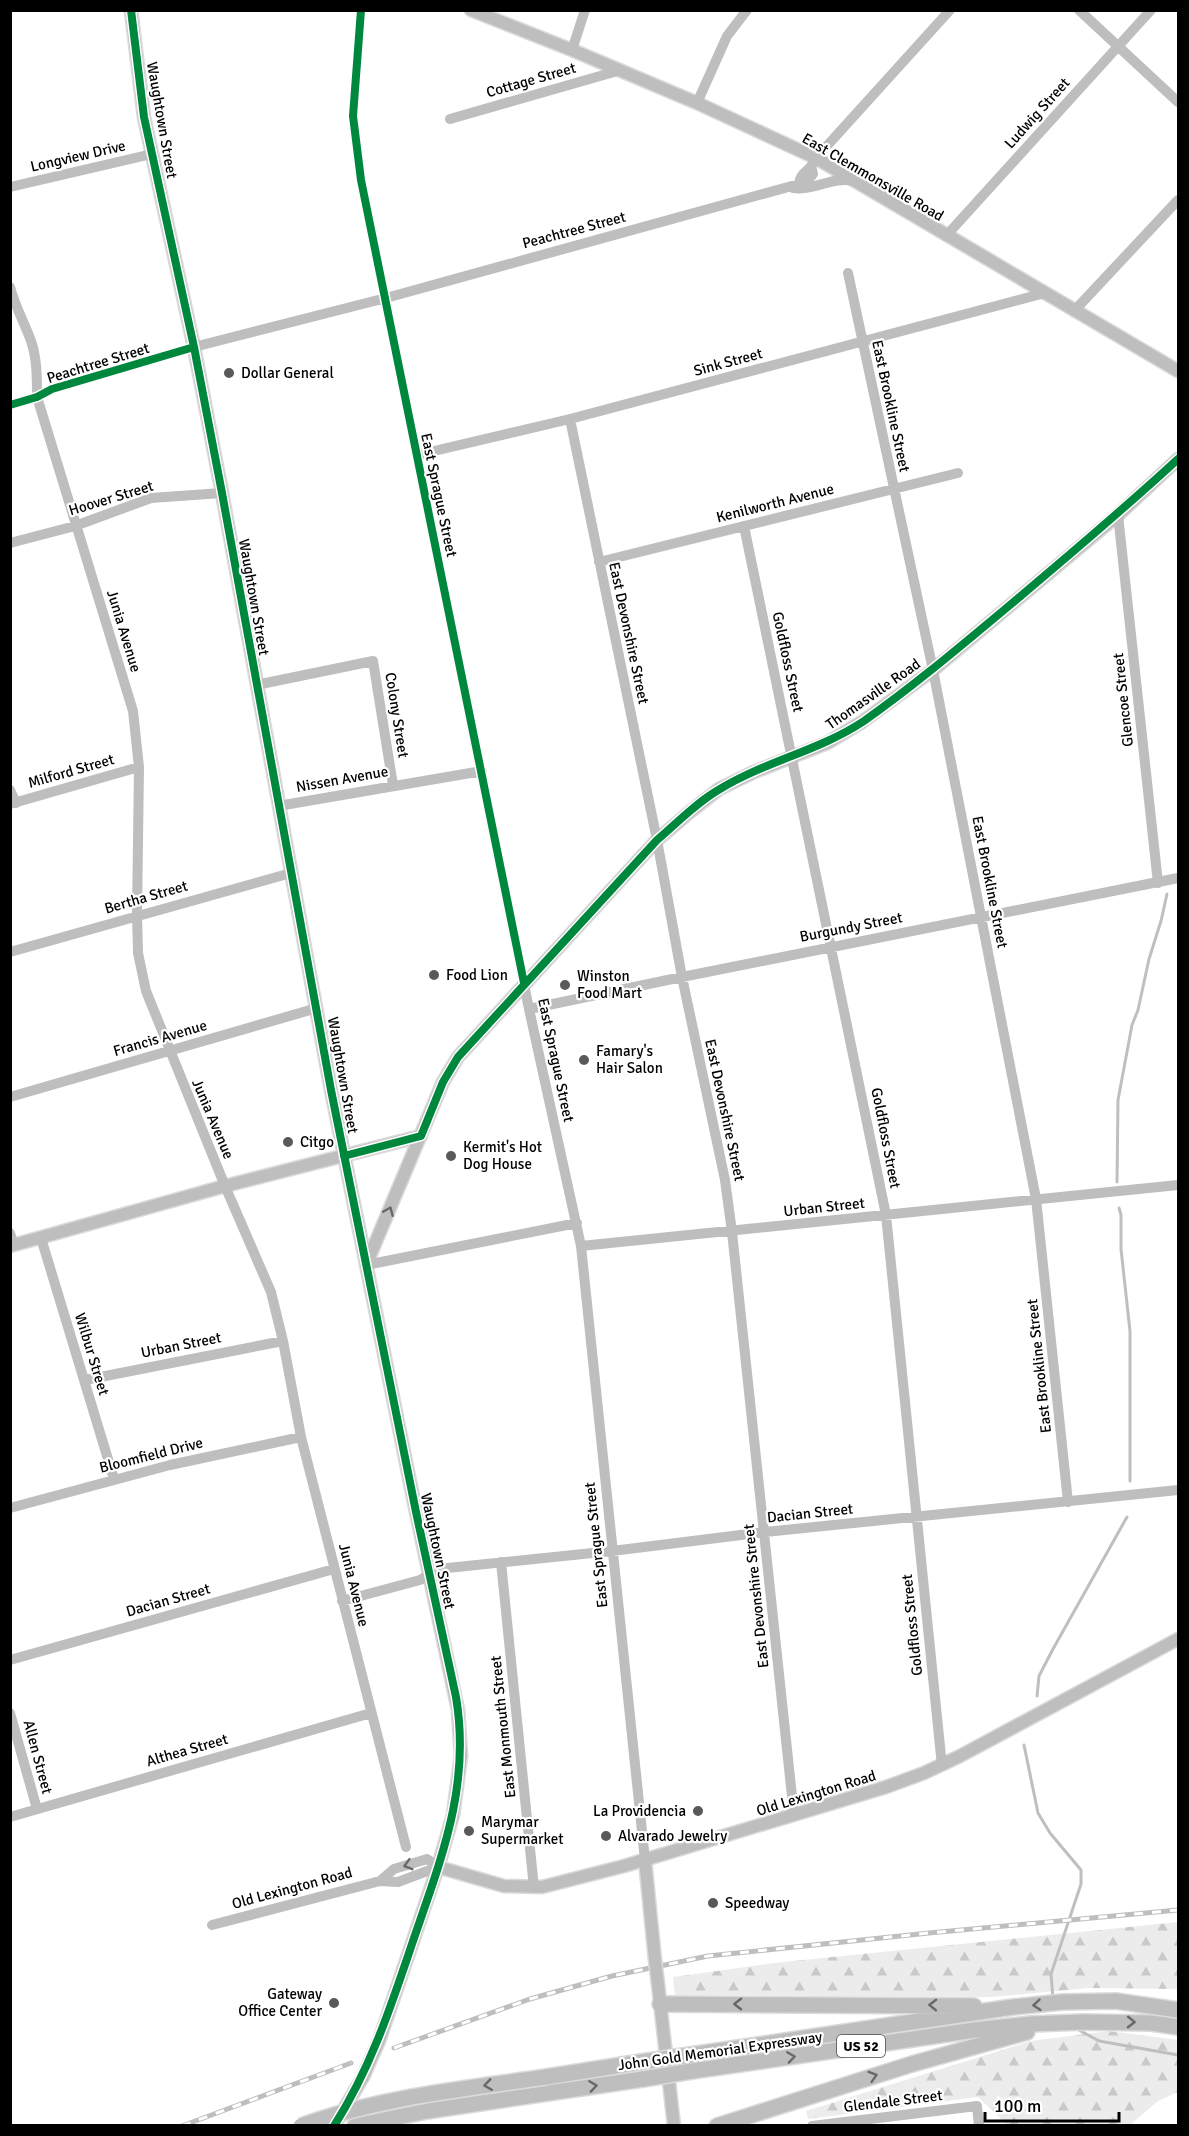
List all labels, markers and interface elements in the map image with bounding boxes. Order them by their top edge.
street label: Cottage Street [484,59,578,101]
street label: Waughtown Street [143,60,181,180]
street label: Ludwig Street [1001,74,1073,152]
street label: East Clemmonsville Road [799,129,947,225]
street label: Longview Drive [29,136,127,176]
street label: Peachtree Street [520,208,628,252]
street label: East Brookline Street [868,338,914,474]
street label: Peachtree Street [45,339,151,387]
street label: Sink Street [692,344,764,380]
place label: Dollar General [241,364,334,382]
marker: Dollar General [222,366,236,380]
street label: East Sprague Street [417,431,461,559]
street label: Hoover Street [66,477,156,519]
street label: Kenilworth Avenue [714,480,836,526]
street label: Waughtown Street [235,537,273,657]
street label: East Devonshire Street [605,560,653,706]
street label: Junia Avenue [103,588,145,674]
street label: Goldfloss Street [769,610,807,714]
street label: Glencoe Street [1109,652,1137,748]
street label: Thomasville Road [822,655,924,733]
street label: Colony Street [381,671,413,759]
street label: Milford Street [26,750,116,792]
street label: Nissen Avenue [294,762,390,796]
street label: East Brookline Street [968,814,1012,950]
street label: Bertha Street [102,877,190,917]
street label: Burgundy Street [798,908,904,946]
place label: Food Lion [446,966,508,984]
place label: Winston Food Mart [577,967,642,1002]
marker: Food Lion [427,968,441,982]
marker: Winston Food Mart [558,978,572,992]
street label: East Sprague Street [534,996,578,1124]
street label: Waughtown Street [324,1015,362,1135]
street label: Francis Avenue [111,1016,209,1060]
street label: East Devonshire Street [701,1037,749,1183]
place label: Famary's Hair Salon [596,1042,663,1077]
marker: Famary's Hair Salon [577,1053,591,1067]
street label: Junia Avenue [188,1076,238,1162]
street label: Goldfloss Street [867,1086,905,1190]
place label: Citgo [300,1133,334,1151]
marker: Citgo [281,1135,295,1149]
place label: Kermit's Hot Dog House [463,1138,542,1173]
marker: Kermit's Hot Dog House [444,1149,458,1163]
street label: Urban Street [782,1194,866,1220]
one-way arrow [382,1207,394,1218]
street label: East Brookline Street [1023,1298,1055,1434]
street label: Wilbur Street [71,1311,113,1397]
street label: Urban Street [139,1328,223,1362]
street label: Bloomfield Drive [97,1433,205,1477]
street label: East Sprague Street [580,1481,612,1609]
street label: Waughtown Street [417,1491,459,1611]
street label: Dacian Street [766,1500,854,1526]
street label: East Devonshire Street [739,1523,773,1669]
street label: Junia Avenue [335,1542,373,1628]
street label: Goldfloss Street [898,1573,926,1677]
street label: Dacian Street [124,1579,212,1621]
street label: East Monmouth Street [487,1655,519,1799]
street label: Allen Street [20,1718,56,1796]
street label: Althea Street [144,1730,230,1770]
street label: Old Lexington Road [754,1766,878,1820]
place label: La Providencia [593,1802,686,1820]
marker: La Providencia [691,1804,705,1818]
place label: Marymar Supermarket [481,1813,564,1848]
marker: Marymar Supermarket [462,1824,476,1838]
place label: Alvarado Jewelry [618,1827,727,1845]
marker: Alvarado Jewelry [599,1829,613,1843]
one-way arrow [403,1858,414,1870]
street label: Old Lexington Road [230,1863,354,1913]
place label: Speedway [725,1894,789,1912]
marker: Speedway [706,1896,720,1910]
place label: Gateway Office Center [238,1985,322,2020]
marker: Gateway Office Center [327,1996,341,2010]
one-way arrow [734,1998,743,2010]
one-way arrow [1033,1998,1042,2011]
one-way arrow [929,1999,938,2011]
one-way arrow [1126,2016,1135,2029]
street label: John Gold Memorial Expressway [617,2028,823,2074]
road number: US 52 [837,2035,885,2057]
one-way arrow [787,2051,796,2063]
one-way arrow [867,2071,878,2084]
one-way arrow [483,2079,493,2091]
one-way arrow [588,2081,597,2093]
scale bar [985,2085,1118,2123]
street label: Glendale Street [843,2086,943,2116]
text: 100 m [994,2095,1041,2117]

